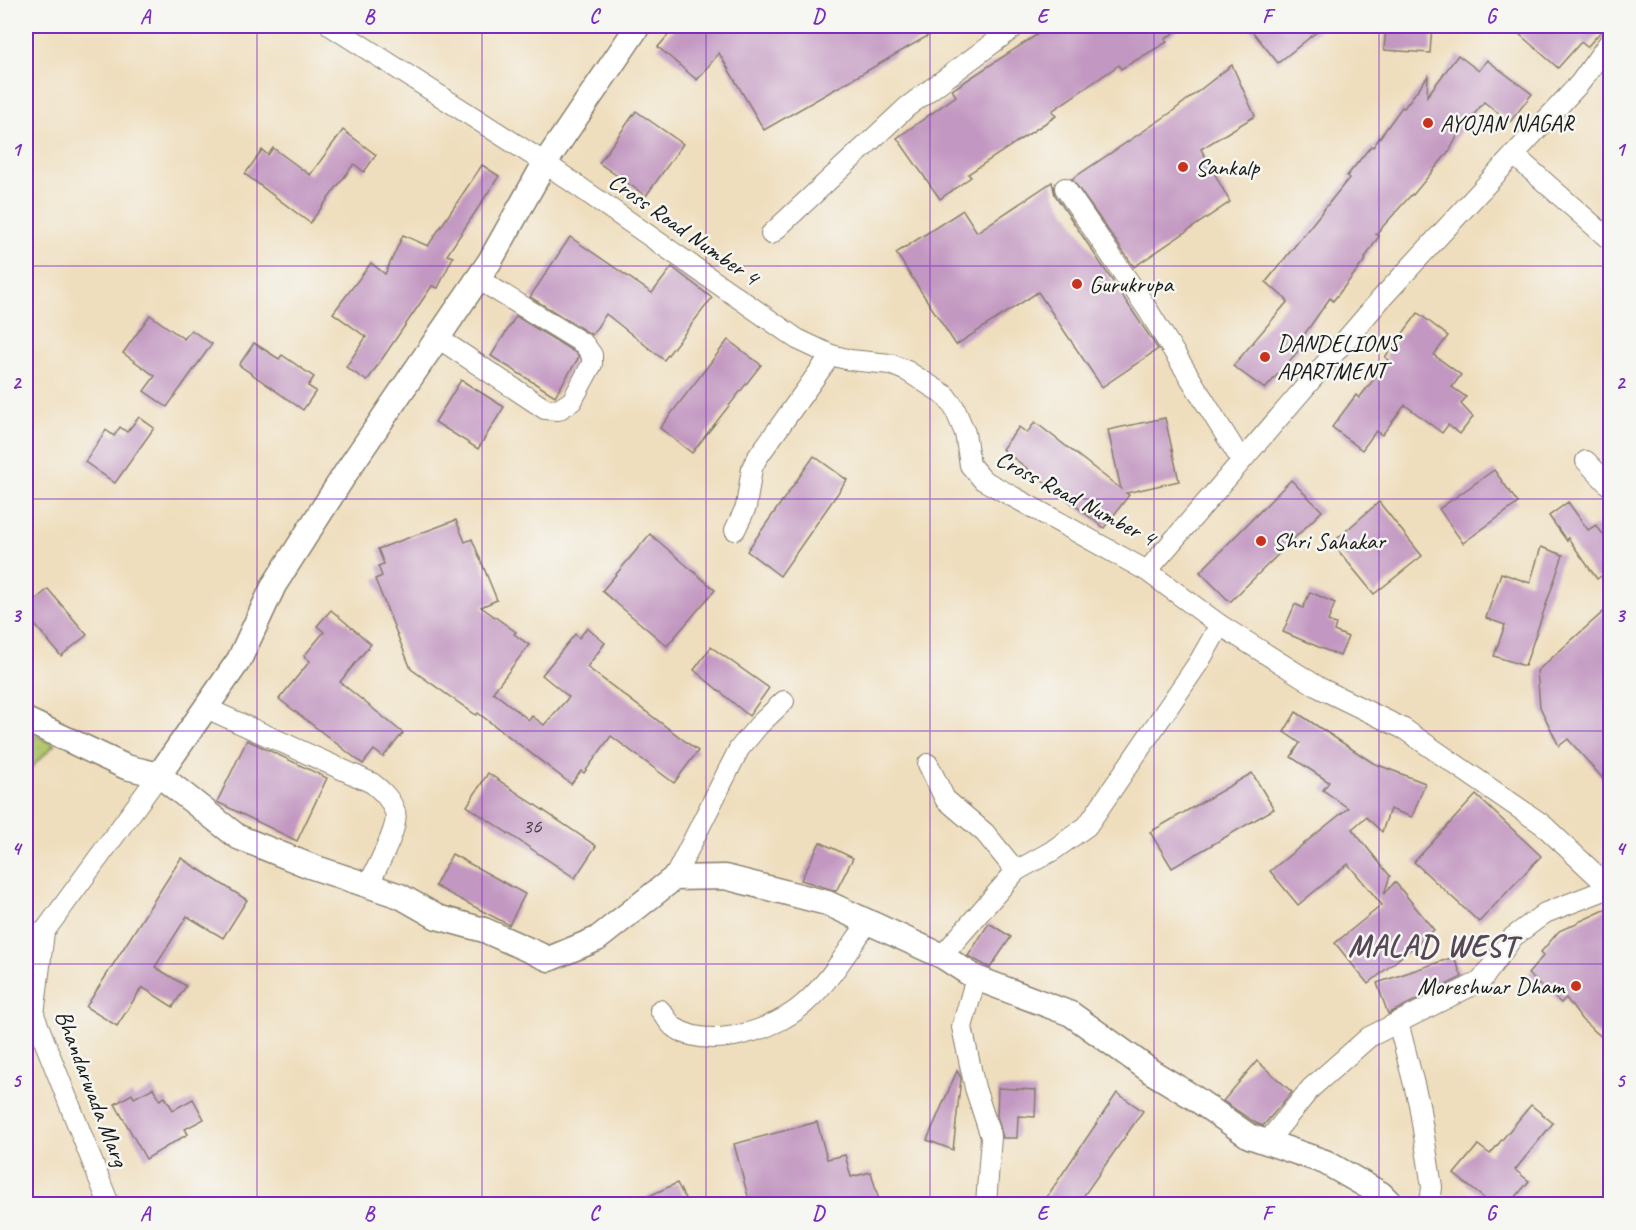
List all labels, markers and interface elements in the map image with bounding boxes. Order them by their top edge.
text: A [140,4,152,29]
text: B [364,4,376,29]
text: C [589,4,601,29]
text: D [812,4,826,29]
text: E [1037,4,1051,29]
text: F [1262,4,1276,29]
text: G [1486,4,1499,29]
place label: AYOJAN NAGAR [1440,108,1576,138]
marker: AYOJAN NAGAR [1421,116,1435,130]
text: 1 [12,137,23,162]
text: 1 [1616,137,1627,162]
place label: Sankalp [1195,152,1260,182]
marker: Sankalp [1176,160,1190,174]
street label: Cross Road Number 4 [603,166,767,293]
place label: Gurukrupa [1089,269,1174,299]
marker: Gurukrupa [1070,277,1084,291]
place label: DANDELIONS APARTMENT [1277,328,1403,386]
marker: DANDELIONS APARTMENT [1258,350,1272,364]
text: 2 [12,370,23,395]
text: 2 [1616,370,1627,395]
street label: Cross Road Number 4 [991,443,1163,554]
place label: Shri Sahakar [1273,526,1387,556]
marker: Shri Sahakar [1254,534,1268,548]
text: 3 [12,603,23,628]
text: 3 [1616,603,1627,628]
house number: 36 [523,813,542,839]
text: 4 [12,836,24,861]
text: 4 [1616,836,1628,861]
district label: MALAD WEST [1348,927,1523,965]
place label: Moreshwar Dham [1417,971,1567,1001]
marker: Moreshwar Dham [1569,979,1583,993]
street label: Bhandarwada Marg [48,1006,136,1173]
text: 5 [12,1068,23,1093]
text: 5 [1616,1068,1627,1093]
text: A [140,1201,152,1226]
text: B [364,1201,376,1226]
text: C [589,1201,601,1226]
text: D [812,1201,826,1226]
text: E [1037,1201,1051,1226]
text: F [1262,1201,1276,1226]
text: G [1486,1201,1499,1226]

